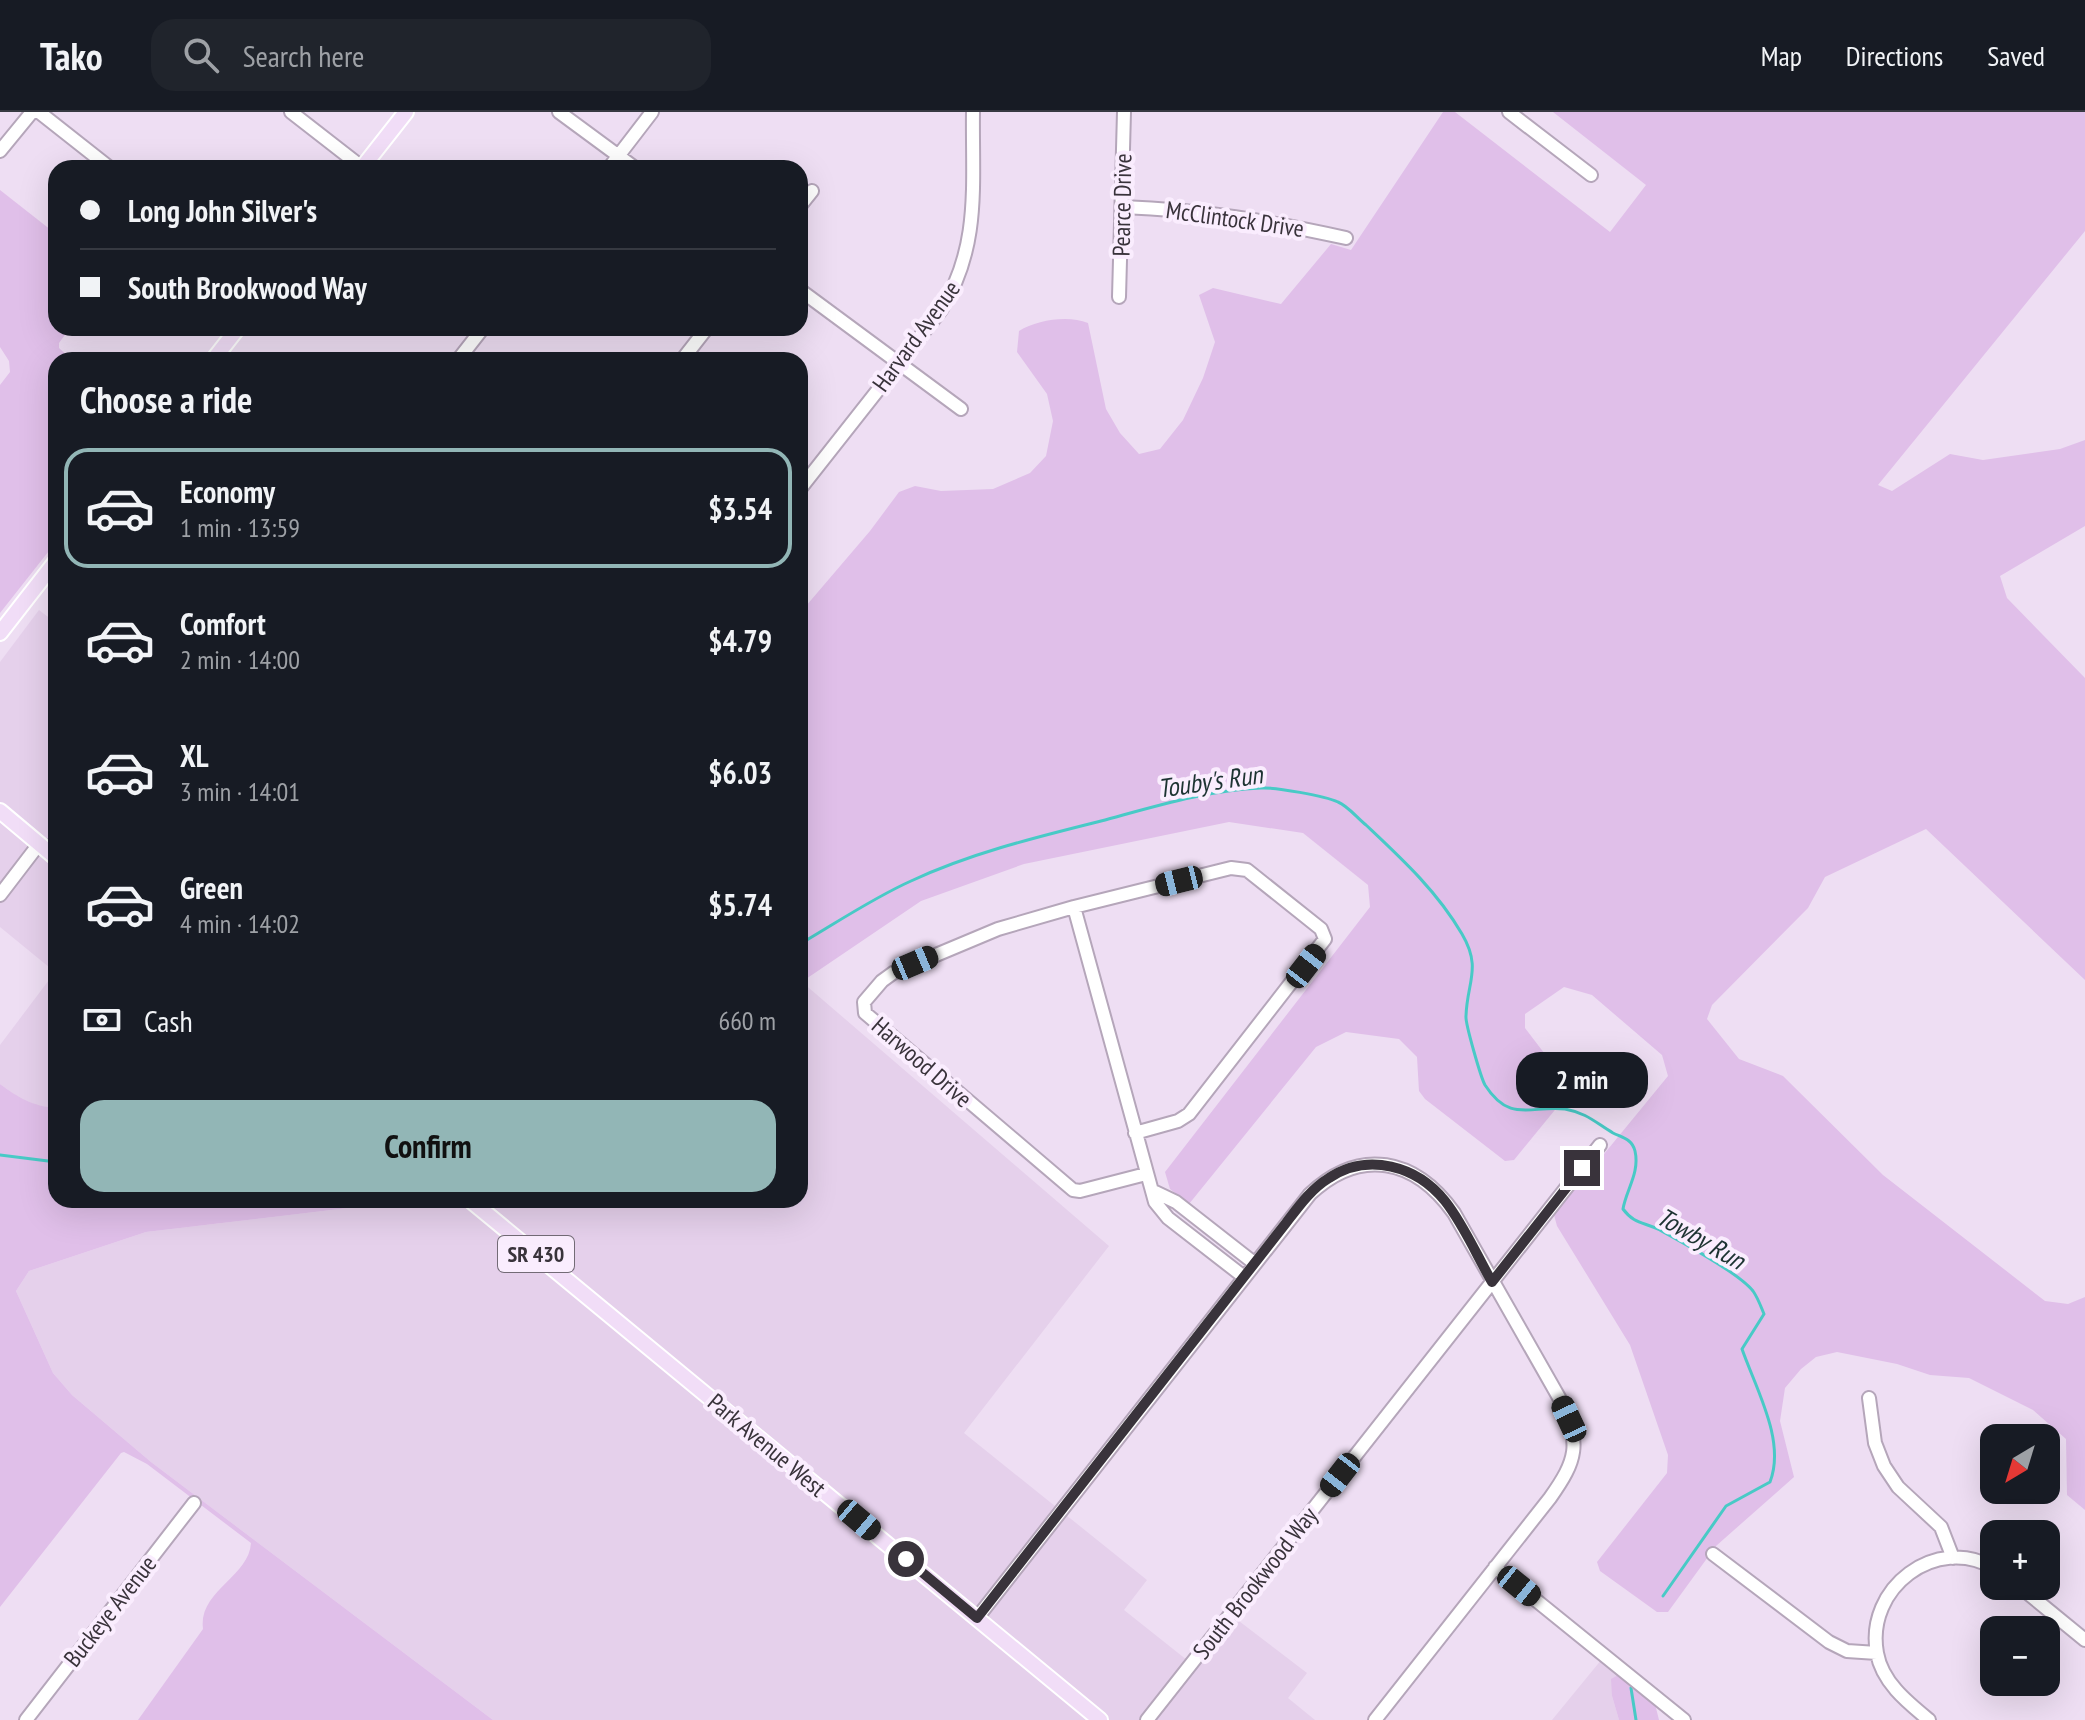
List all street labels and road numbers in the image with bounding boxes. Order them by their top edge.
street label: Pearce Drive [1106,153,1138,257]
street label: McClintock Drive [1164,194,1306,244]
street label: Harvard Avenue [865,274,967,398]
street label: Harwood Drive [865,1010,979,1114]
road number: SR 430 [498,1236,574,1272]
street label: Park Avenue West [702,1387,833,1504]
street label: South Brookwood Way [1186,1501,1324,1665]
street label: Buckeye Avenue [57,1549,163,1673]

